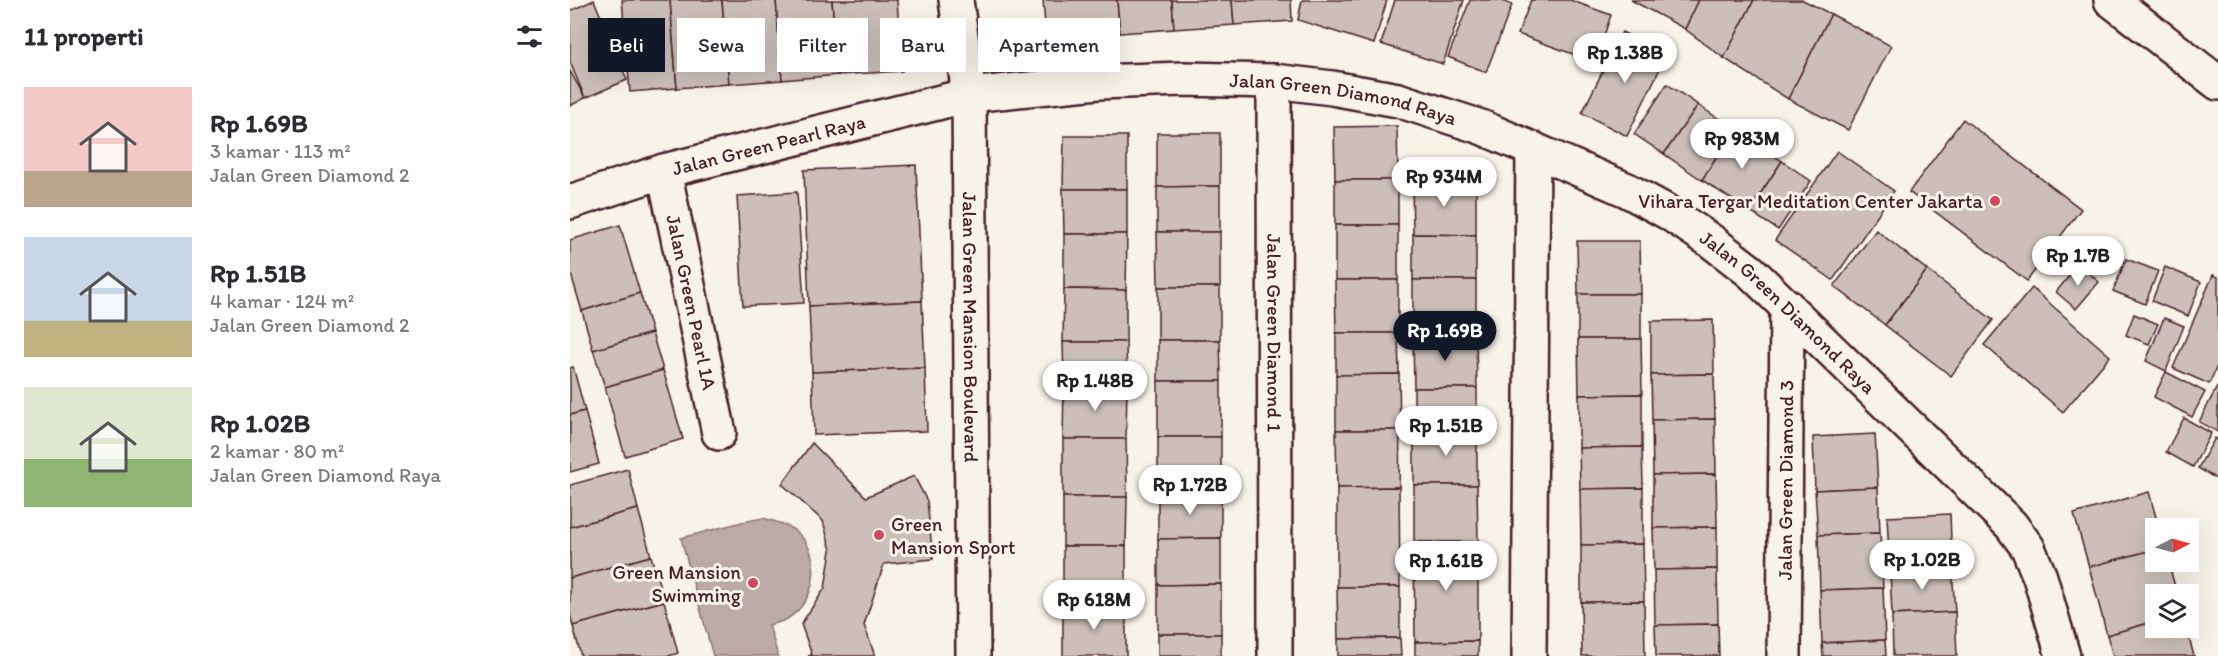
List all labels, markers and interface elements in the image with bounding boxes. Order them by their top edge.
chip: Beli [588,18,665,72]
chip: Sewa [677,18,765,72]
chip: Filter [777,18,868,72]
chip: Baru [880,18,966,72]
chip: Apartemen [978,18,1120,72]
text: 11 properti [24,20,144,52]
icon: filters [513,20,546,53]
pin: Rp 1.38B [1563,33,1687,84]
text: Rp 1.38B [1587,40,1663,64]
street label: Jalan Green Diamond Raya [1229,68,1460,130]
text: Rp 1.69B [210,107,308,139]
street label: Jalan Green Pearl Raya [670,109,868,180]
icon: home [72,111,144,183]
pin: Rp 983M [1687,119,1797,170]
text: Rp 983M [1704,126,1780,150]
text: 3 kamar · 113 m² [210,139,351,163]
pin: Rp 934M [1389,157,1499,208]
text: Jalan Green Diamond 2 [210,163,410,187]
text: Rp 934M [1406,164,1482,188]
place label: Vihara Tergar Meditation Center Jakarta [1638,189,1984,213]
street label: Jalan Green Mansion Boulevard [958,192,984,463]
marker: Vihara Tergar Meditation Center Jakarta [1988,194,2002,208]
street label: Jalan Green Pearl 1A [661,212,722,392]
street label: Jalan Green Diamond Raya [1695,225,1881,399]
street label: Jalan Green Diamond 1 [1262,234,1287,432]
pin: Rp 1.7B [2023,236,2133,287]
text: Rp 1.7B [2046,243,2110,267]
text: Rp 1.51B [210,257,306,289]
icon: home [72,261,144,333]
text: 4 kamar · 124 m² [210,289,354,313]
pin: Rp 1.69B [1383,311,1507,362]
text: Jalan Green Diamond 2 [210,313,410,337]
text: Rp 1.69B [1407,318,1483,342]
pin: Rp 1.48B [1033,361,1157,412]
text: Rp 1.48B [1056,368,1134,392]
street label: Jalan Green Diamond 3 [1773,380,1798,580]
pin: Rp 1.51B [1384,406,1508,457]
text: Rp 1.02B [210,407,310,439]
icon: home [72,411,144,483]
text: Rp 1.51B [1409,413,1483,437]
text: 2 kamar · 80 m² [210,439,344,463]
text: Jalan Green Diamond Raya [210,463,441,487]
pin: Rp 1.72B [1128,465,1252,516]
text: Rp 1.72B [1153,472,1227,496]
place label: Green Mansion Sport [891,512,1016,559]
north arrow [2145,518,2199,572]
map controls [2145,518,2199,638]
marker: Green Mansion Sport [872,528,886,542]
pin: Rp 1.02B [1860,540,1984,591]
pin: Rp 1.61B [1384,541,1508,592]
text: Rp 1.02B [1883,547,1961,571]
text: Rp 1.61B [1409,548,1483,572]
place label: Green Mansion Swimming [612,560,742,607]
marker: Green Mansion Swimming [746,576,760,590]
pin: Rp 618M [1039,580,1149,631]
button: layers [2145,584,2199,638]
text: Rp 618M [1057,587,1131,611]

